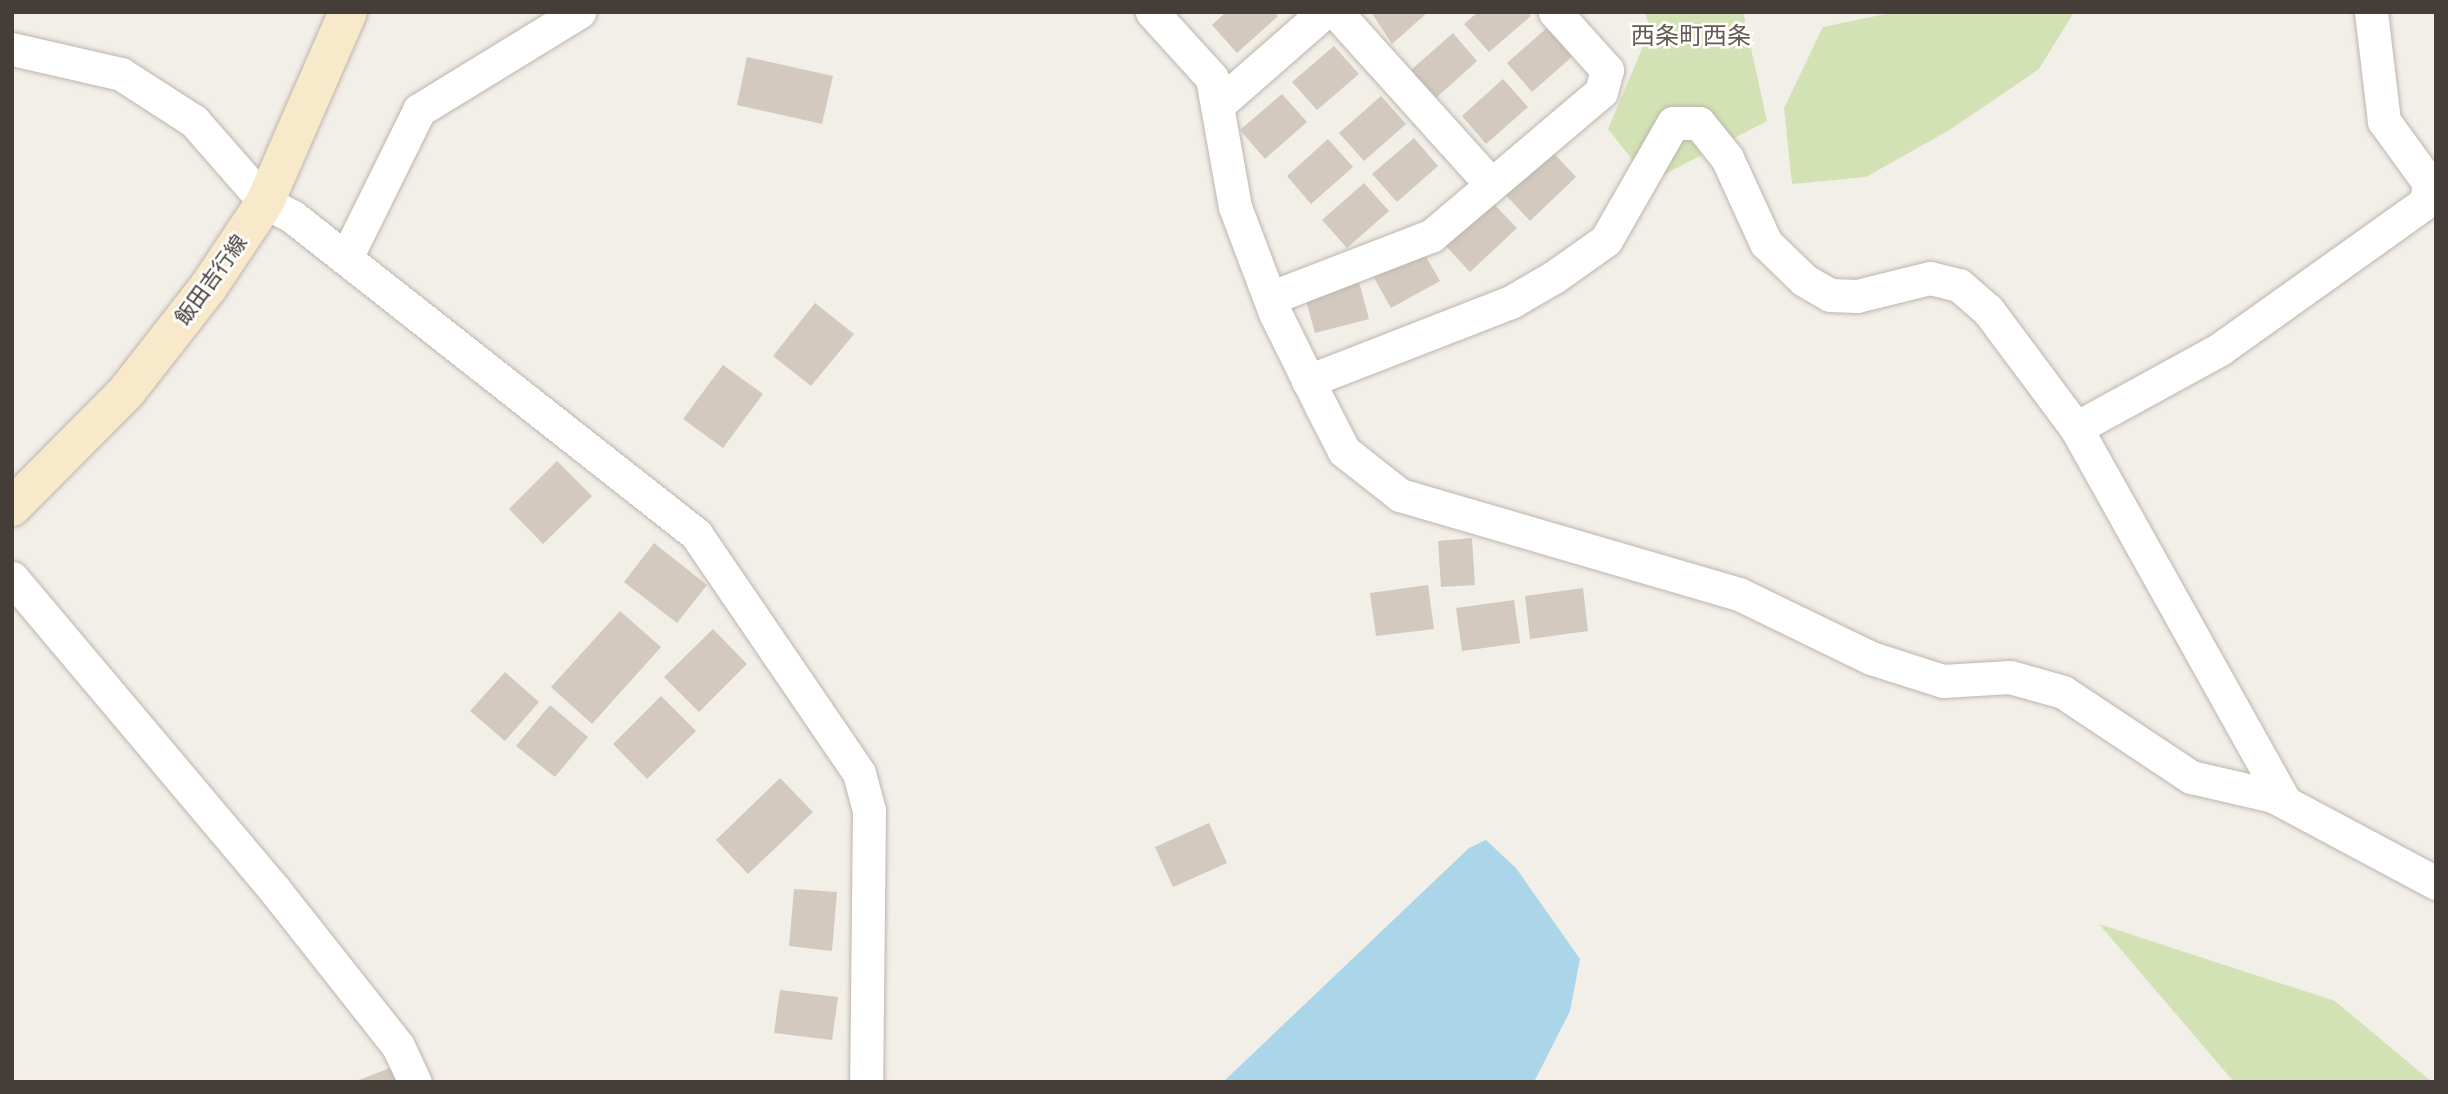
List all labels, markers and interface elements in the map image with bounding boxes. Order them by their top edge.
district label: 西条町西条 [1631,22,1751,50]
street label: 飯田吉行線 [170,230,252,330]

